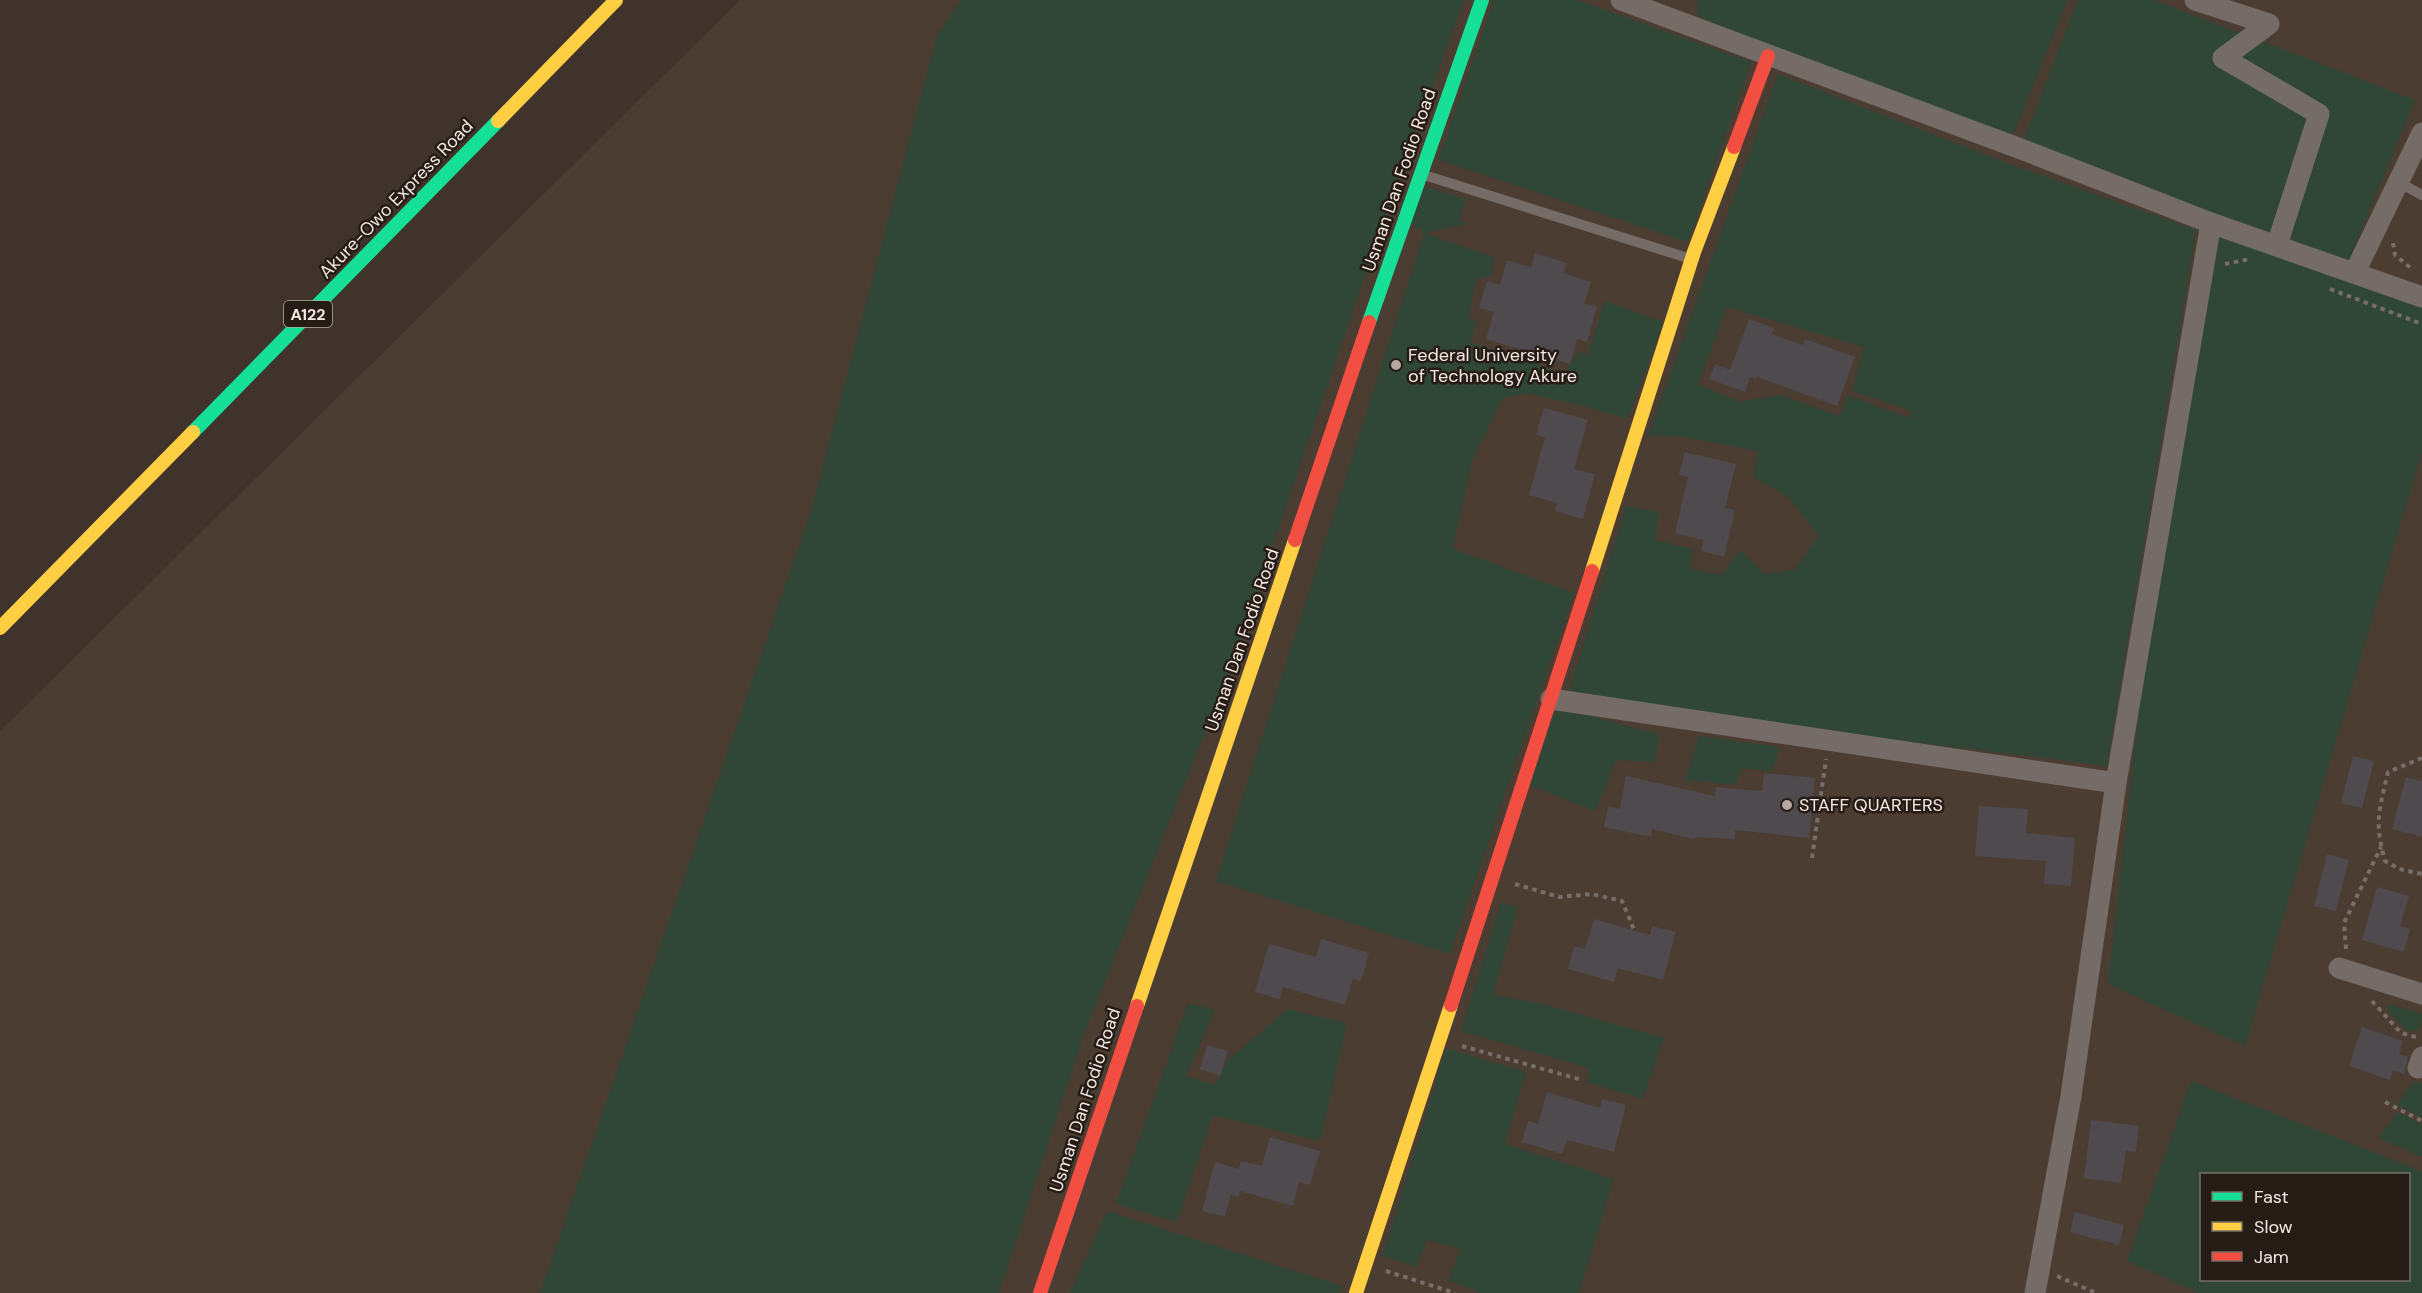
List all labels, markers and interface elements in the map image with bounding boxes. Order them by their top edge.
street label: Usman Dan Fodio Road [1356,85,1442,275]
street label: Akure-Owo Express Road [314,114,478,284]
road number: A122 [284,301,332,327]
place label: Federal University of Technology Akure [1408,343,1577,388]
marker: Federal University of Technology Akure [1389,358,1403,372]
street label: Usman Dan Fodio Road [1199,545,1285,735]
place label: STAFF QUARTERS [1799,793,1943,817]
marker: STAFF QUARTERS [1780,798,1794,812]
street label: Usman Dan Fodio Road [1044,1005,1126,1195]
legend [2200,1173,2410,1281]
text: Fast [2254,1185,2289,1209]
text: Slow [2254,1215,2293,1239]
text: Jam [2254,1245,2289,1269]

